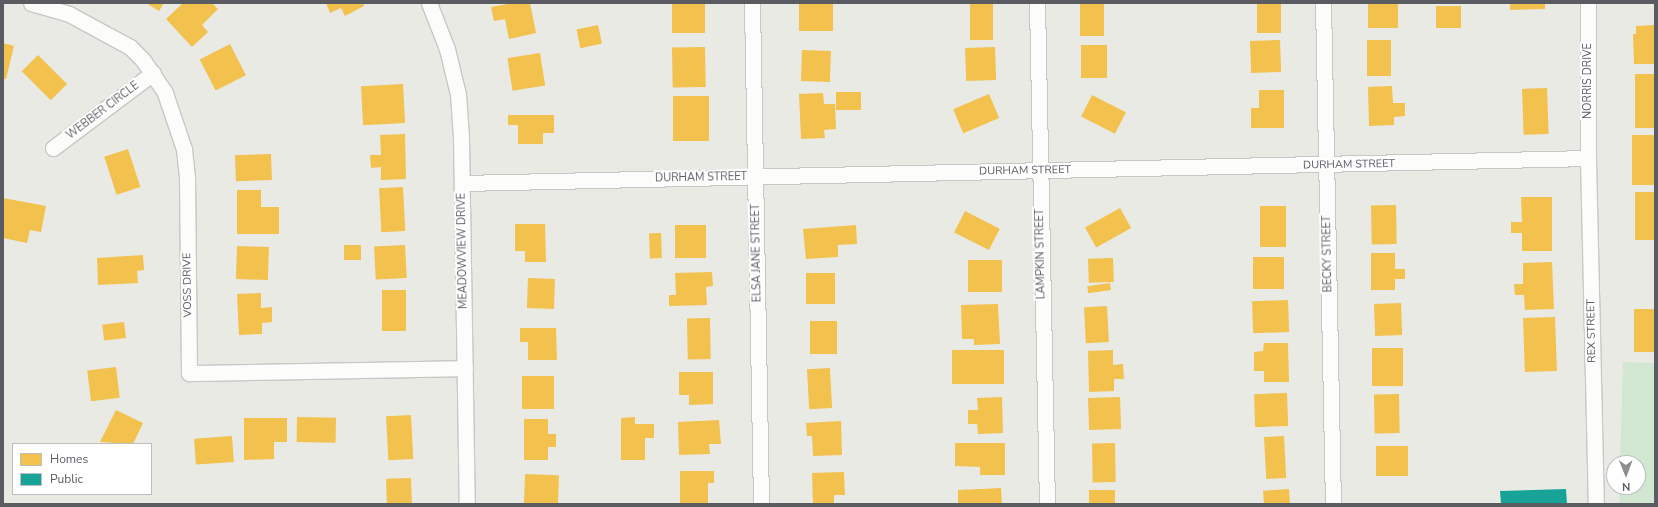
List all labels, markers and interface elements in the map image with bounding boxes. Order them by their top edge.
street label: NORRIS DRIVE [1581,43,1595,119]
street label: WEBBER CIRCLE [64,79,142,143]
street label: DURHAM STREET [1303,158,1395,172]
street label: DURHAM STREET [979,164,1071,178]
street label: DURHAM STREET [655,171,747,185]
street label: MEADOWVIEW DRIVE [455,193,471,309]
street label: ELSA JANE STREET [750,204,764,302]
street label: LAMPKIN STREET [1034,209,1048,299]
street label: BECKY STREET [1321,215,1335,293]
street label: VOSS DRIVE [181,253,195,317]
street label: REX STREET [1585,299,1599,363]
legend [12,443,152,495]
text: Homes [50,451,88,467]
north arrow [1606,455,1646,495]
text: Public [50,471,83,487]
text: N [1622,479,1630,494]

